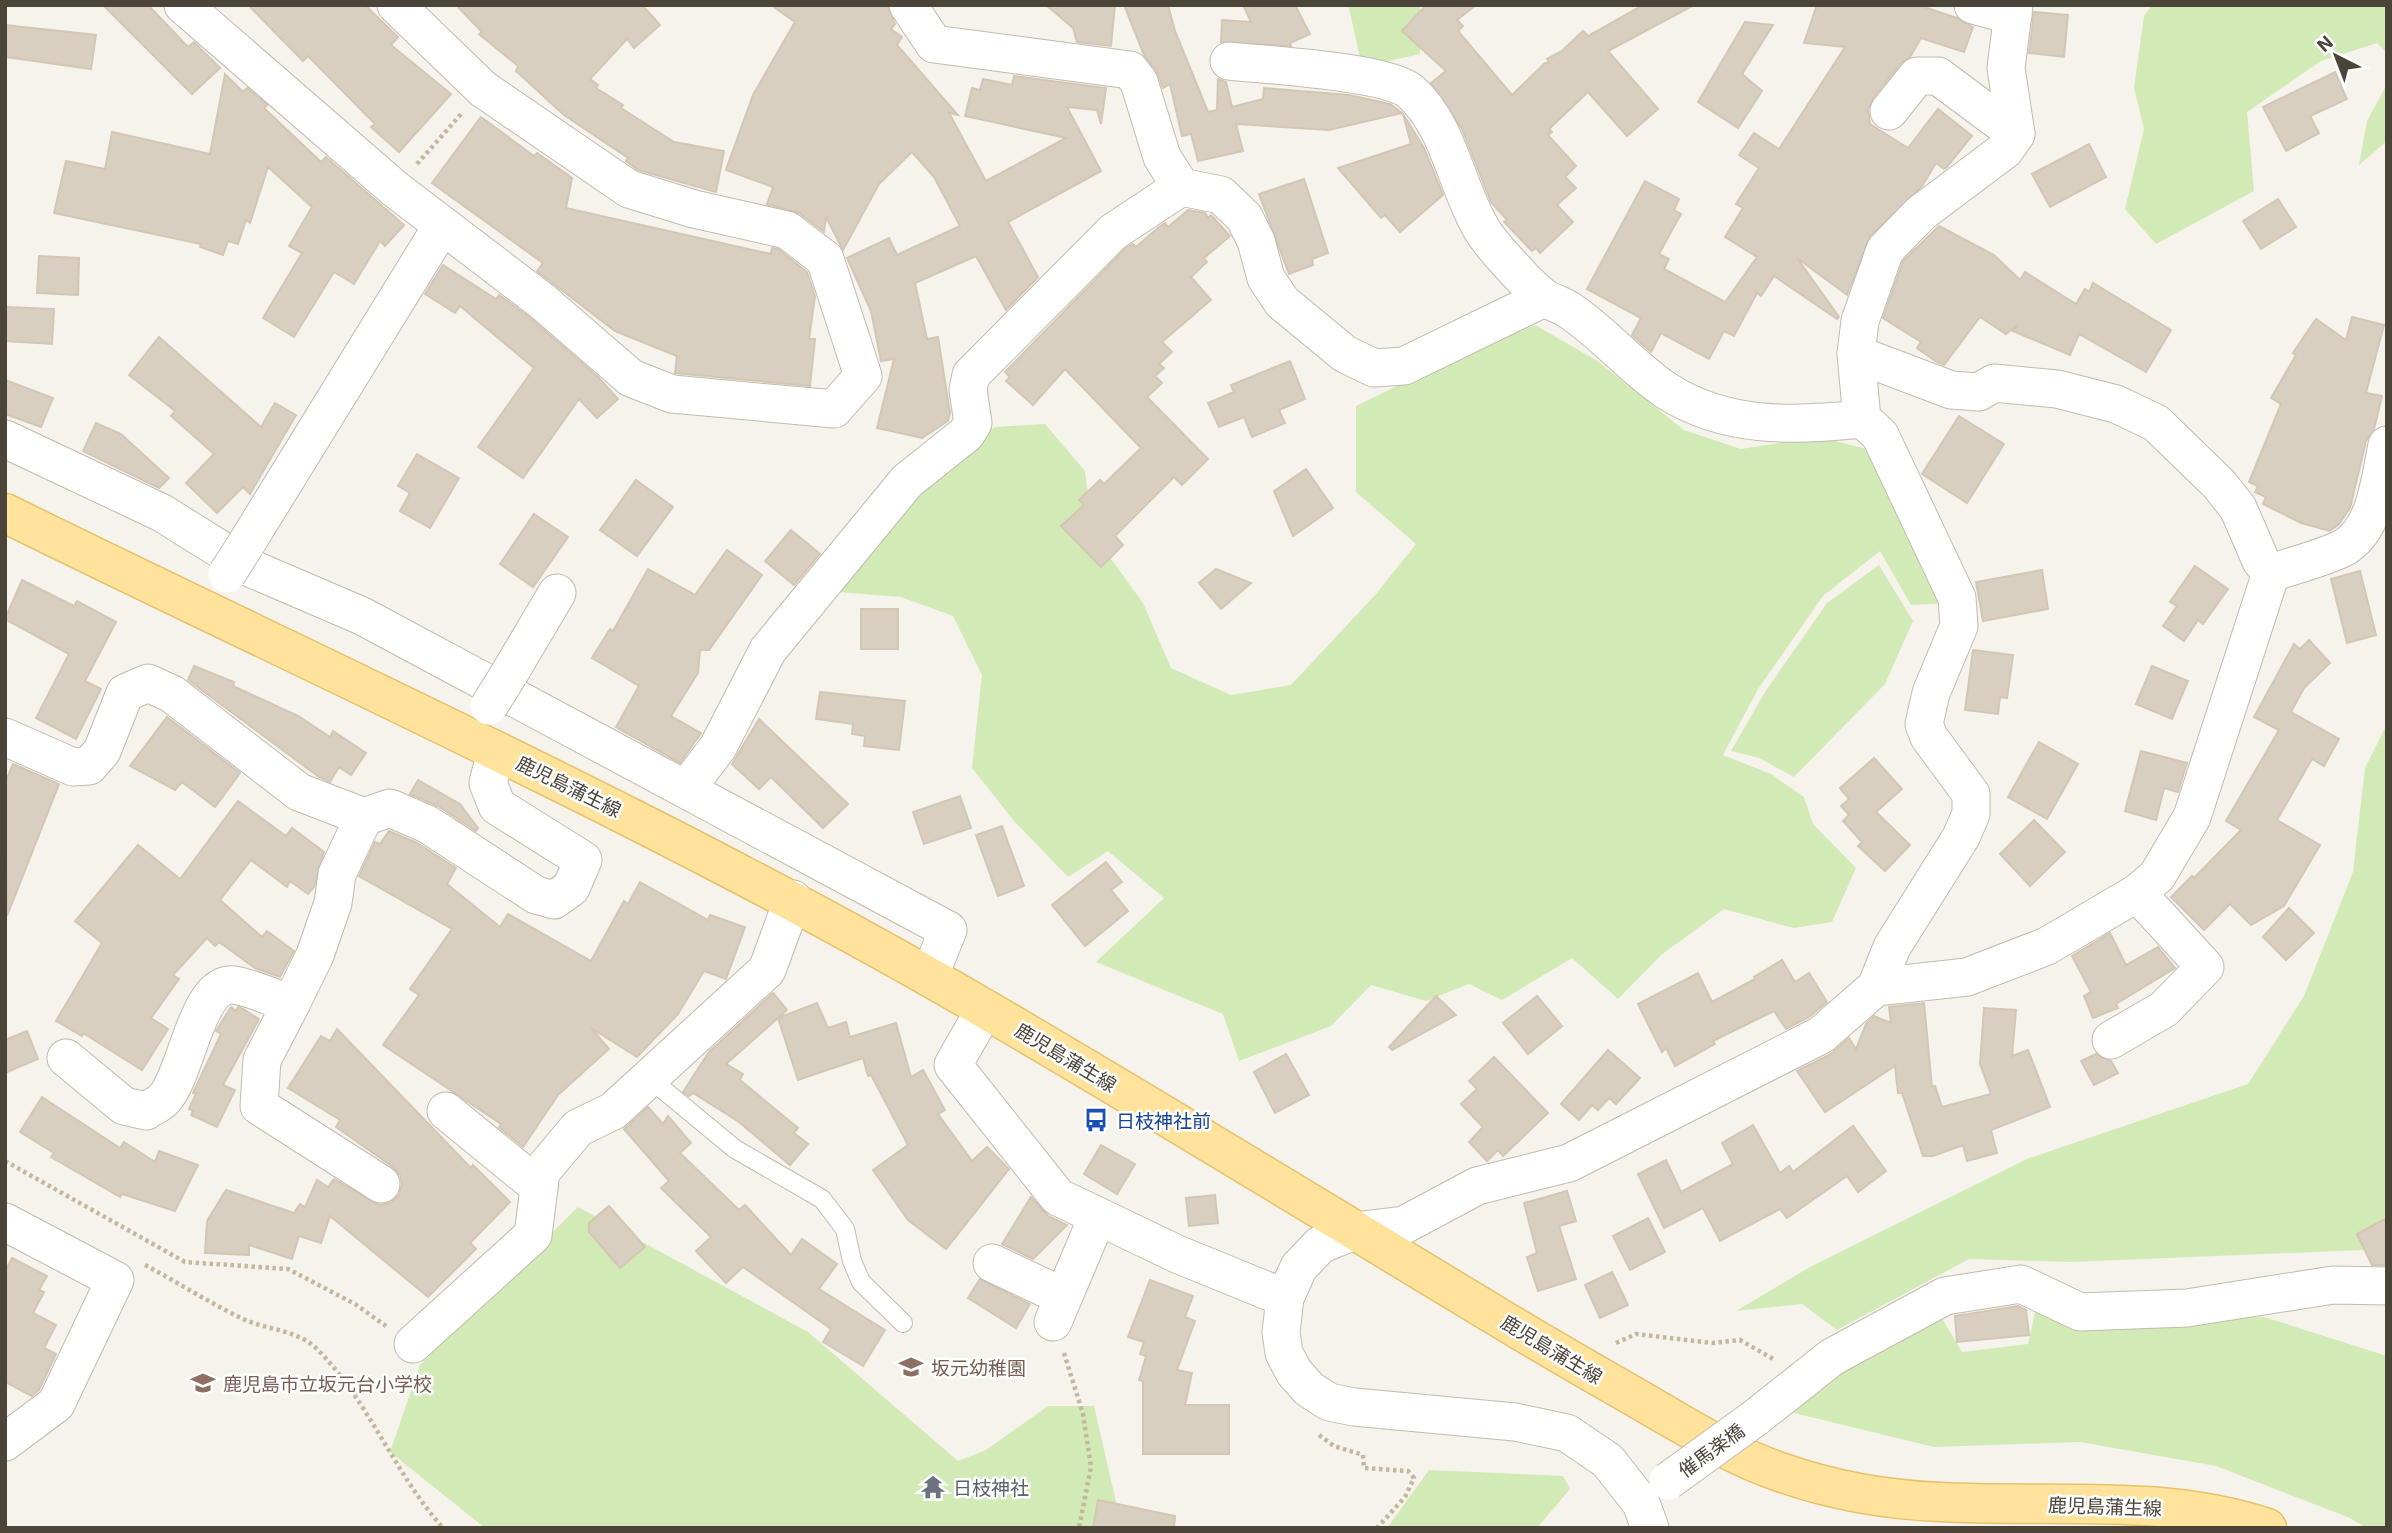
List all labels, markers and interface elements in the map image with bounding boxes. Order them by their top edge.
north arrow [2301,21,2371,91]
text: N [2311,30,2337,56]
street label: 鹿児島蒲生線 [513,751,625,821]
street label: 鹿児島蒲生線 [1011,1018,1121,1096]
bus stop icon: 日枝神社前 [1082,1106,1110,1134]
place label: 日枝神社前 [1116,1109,1211,1132]
street label: 鹿児島蒲生線 [1497,1310,1607,1388]
school or university icon: 坂元幼稚園 [897,1353,925,1381]
place label: 坂元幼稚園 [931,1356,1026,1379]
school or university icon: 鹿児島市立坂元台小学校 [189,1369,217,1397]
place label: 鹿児島市立坂元台小学校 [223,1372,432,1395]
street label: 催馬楽橋 [1673,1418,1749,1482]
temple icon: 日枝神社 [919,1473,947,1501]
place label: 日枝神社 [953,1476,1029,1499]
street label: 鹿児島蒲生線 [2048,1493,2162,1519]

